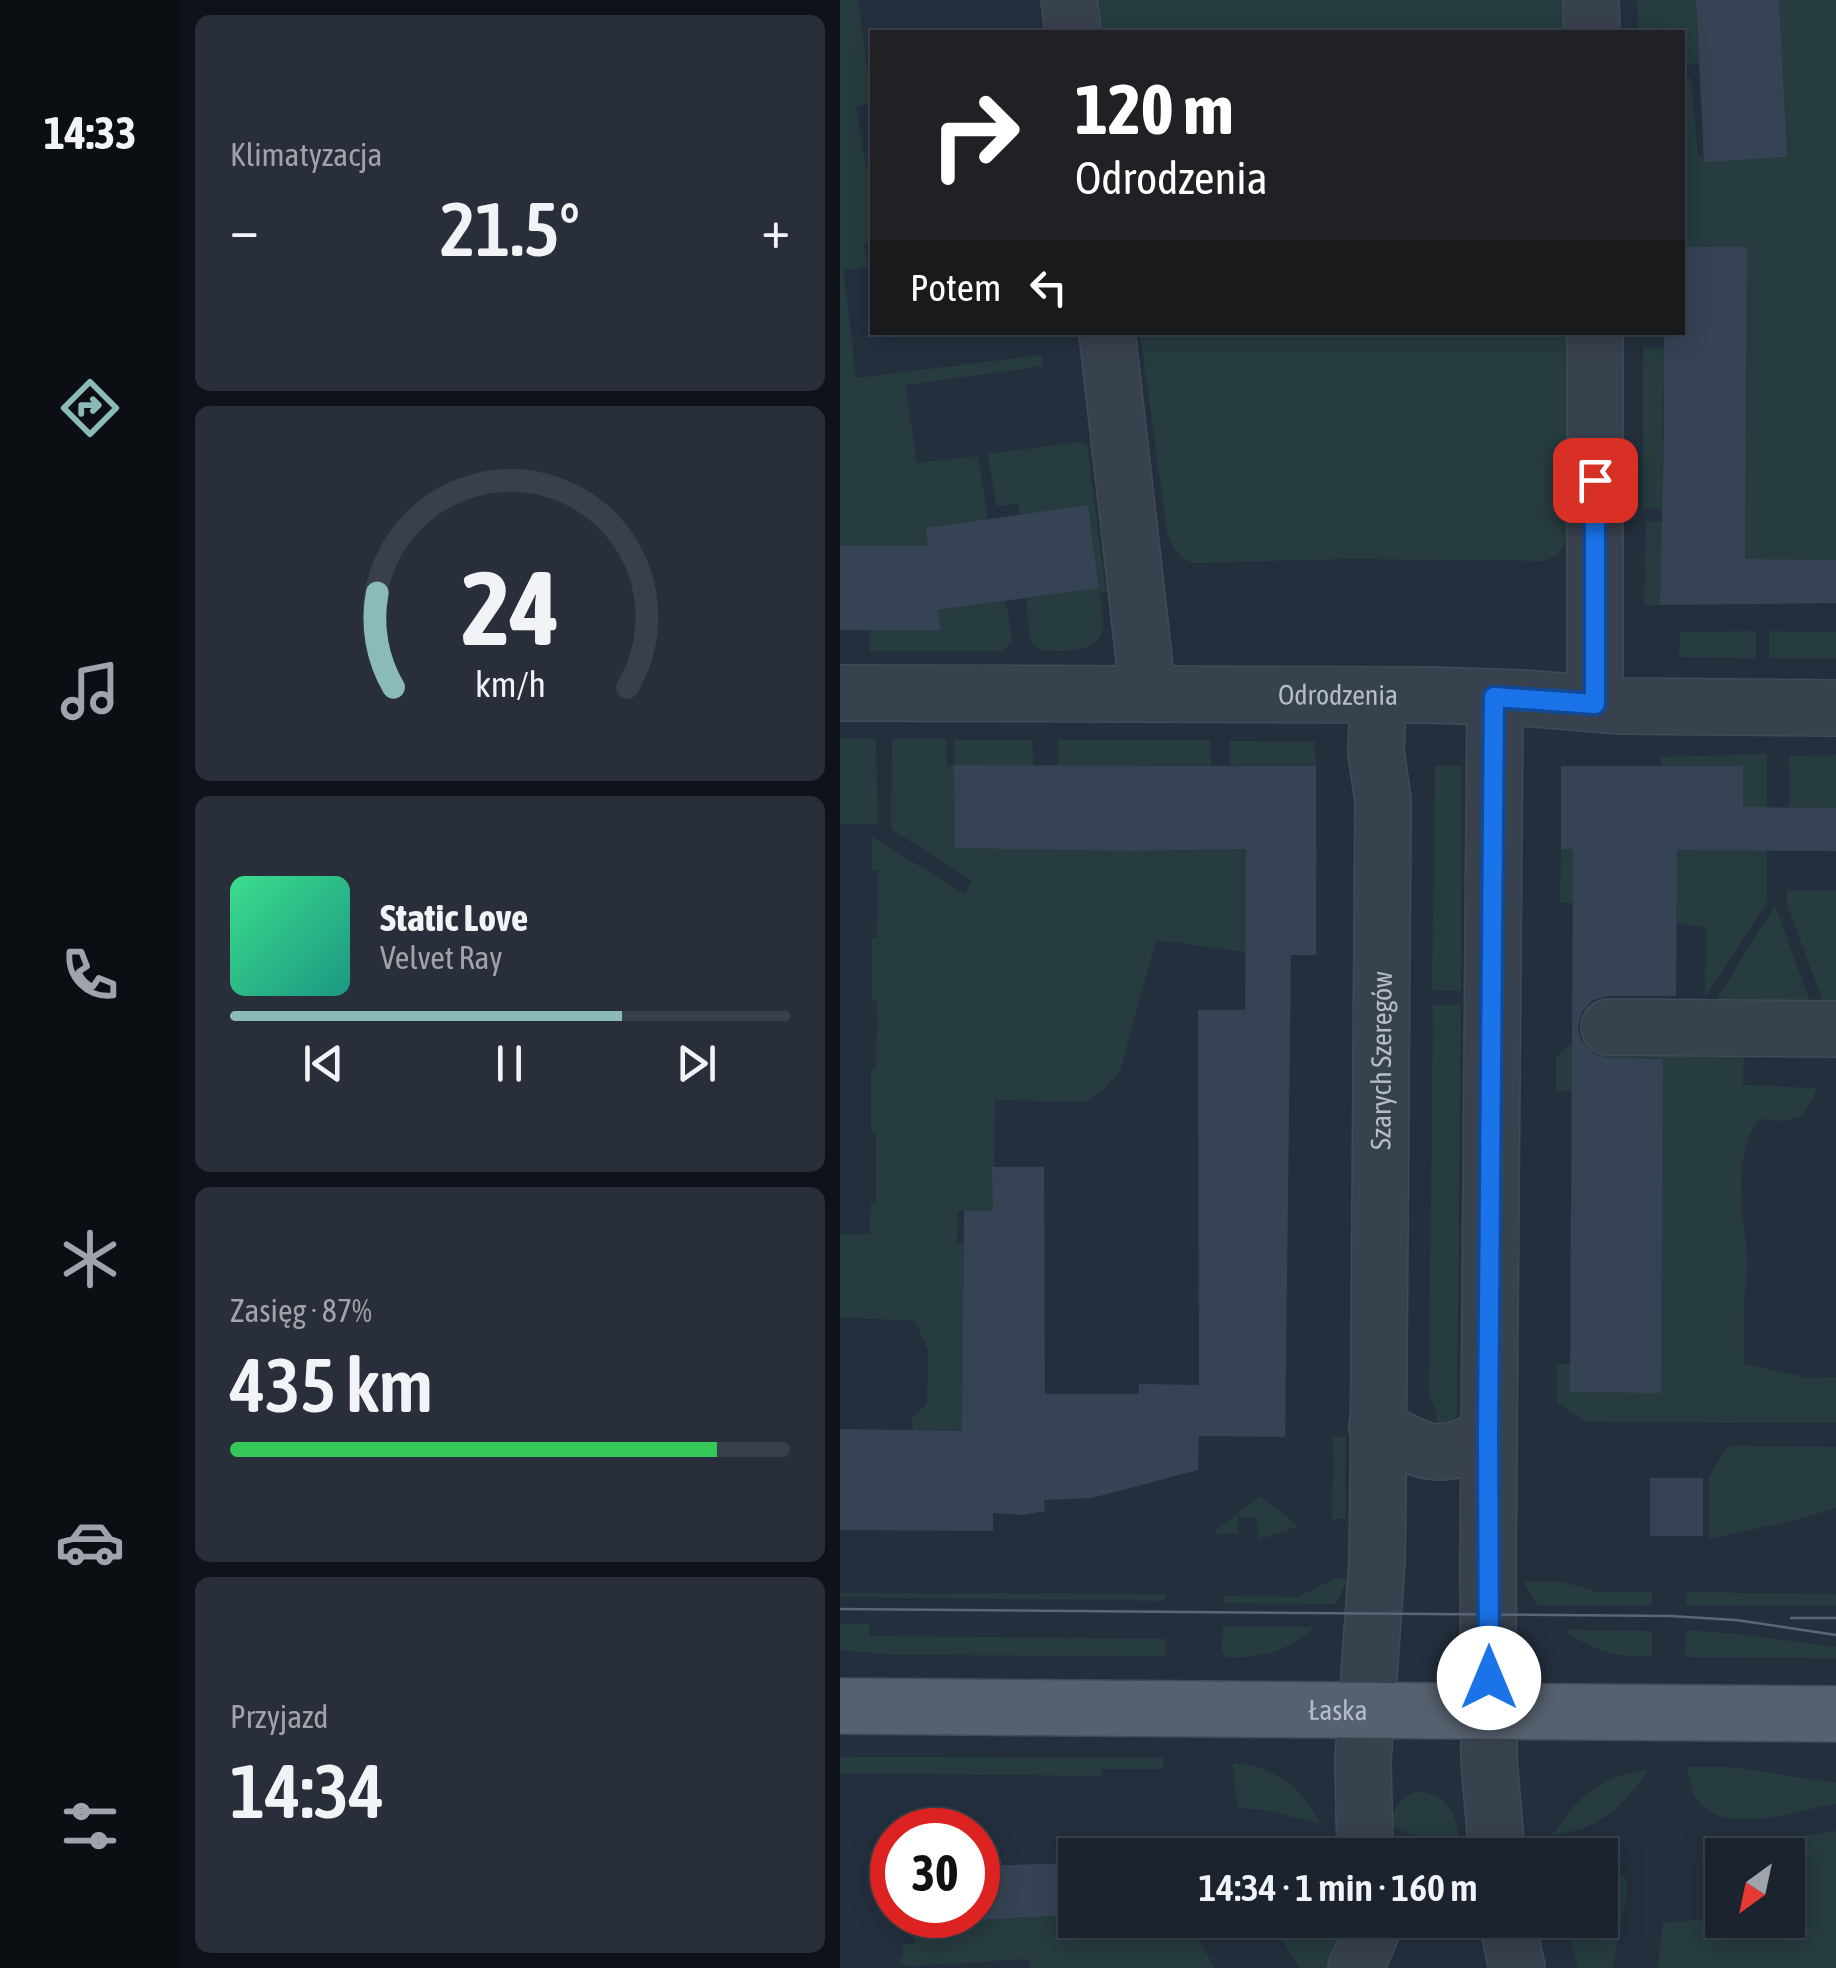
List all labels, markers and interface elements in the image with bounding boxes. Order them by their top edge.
text: 120 m [1075,69,1234,149]
icon: right [910,70,1040,200]
text: 14:33 [44,107,136,159]
text: Klimatyzacja [230,136,382,173]
text: Odrodzenia [1075,152,1268,204]
text: 21.5° [440,186,580,272]
text: − [230,197,259,260]
text: + [761,197,790,260]
icon: left [1021,260,1076,315]
text: Potem [910,266,1001,309]
icon: directions [55,373,125,443]
pin [1553,438,1638,523]
icon: arrive [1568,453,1623,508]
text: 24 [461,548,559,667]
icon: music [55,656,125,726]
text: km/h [475,664,545,705]
street label: Odrodzenia [1278,678,1398,711]
text: Static Love [380,896,528,939]
text: Velvet Ray [380,939,502,976]
icon: phone [55,940,125,1010]
street label: Szarych Szeregów [1364,971,1398,1150]
icon: previous [296,1036,351,1091]
icon: pause [482,1036,537,1091]
icon: next [669,1036,724,1091]
icon: climate [55,1224,125,1294]
text: Zasięg · 87% [230,1292,372,1329]
text: 435 km [230,1342,433,1428]
icon: car [55,1507,125,1577]
position arrow [1437,1626,1541,1730]
street label: Łaska [1308,1694,1368,1726]
text: Przyjazd [230,1698,328,1735]
text: 14:34 [230,1748,384,1834]
icon: filters [55,1791,125,1861]
speed limit sign: 30 [870,1808,1000,1938]
north arrow [1705,1838,1805,1938]
map controls [1705,1838,1805,1938]
text: 14:34 · 1 min · 160 m [1198,1866,1478,1909]

